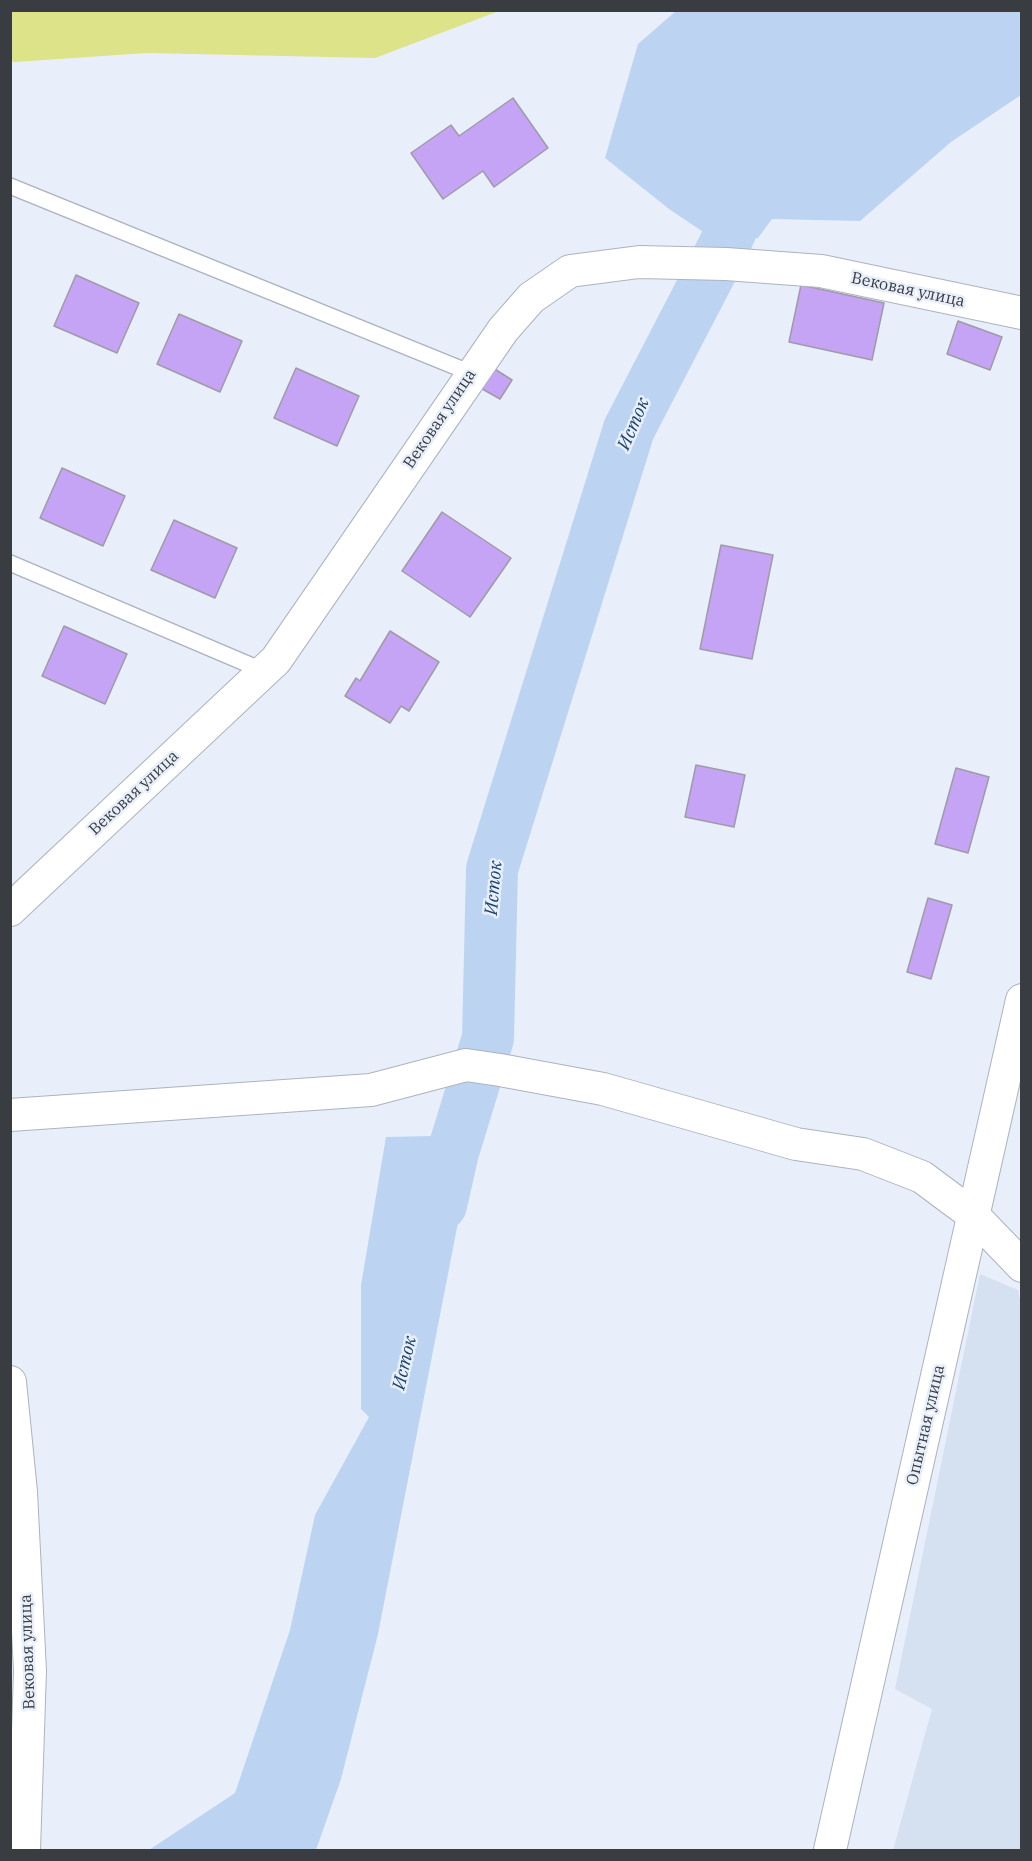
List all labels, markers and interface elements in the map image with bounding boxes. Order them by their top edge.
street label: Вековая улица [849,269,967,311]
street label: Вековая улица [400,366,480,472]
water label: Исток [613,395,655,453]
street label: Вековая улица [85,747,183,839]
water label: Исток [481,860,507,916]
water label: Исток [388,1334,422,1392]
street label: Опытная улица [903,1363,949,1487]
street label: Вековая улица [16,1594,40,1710]

